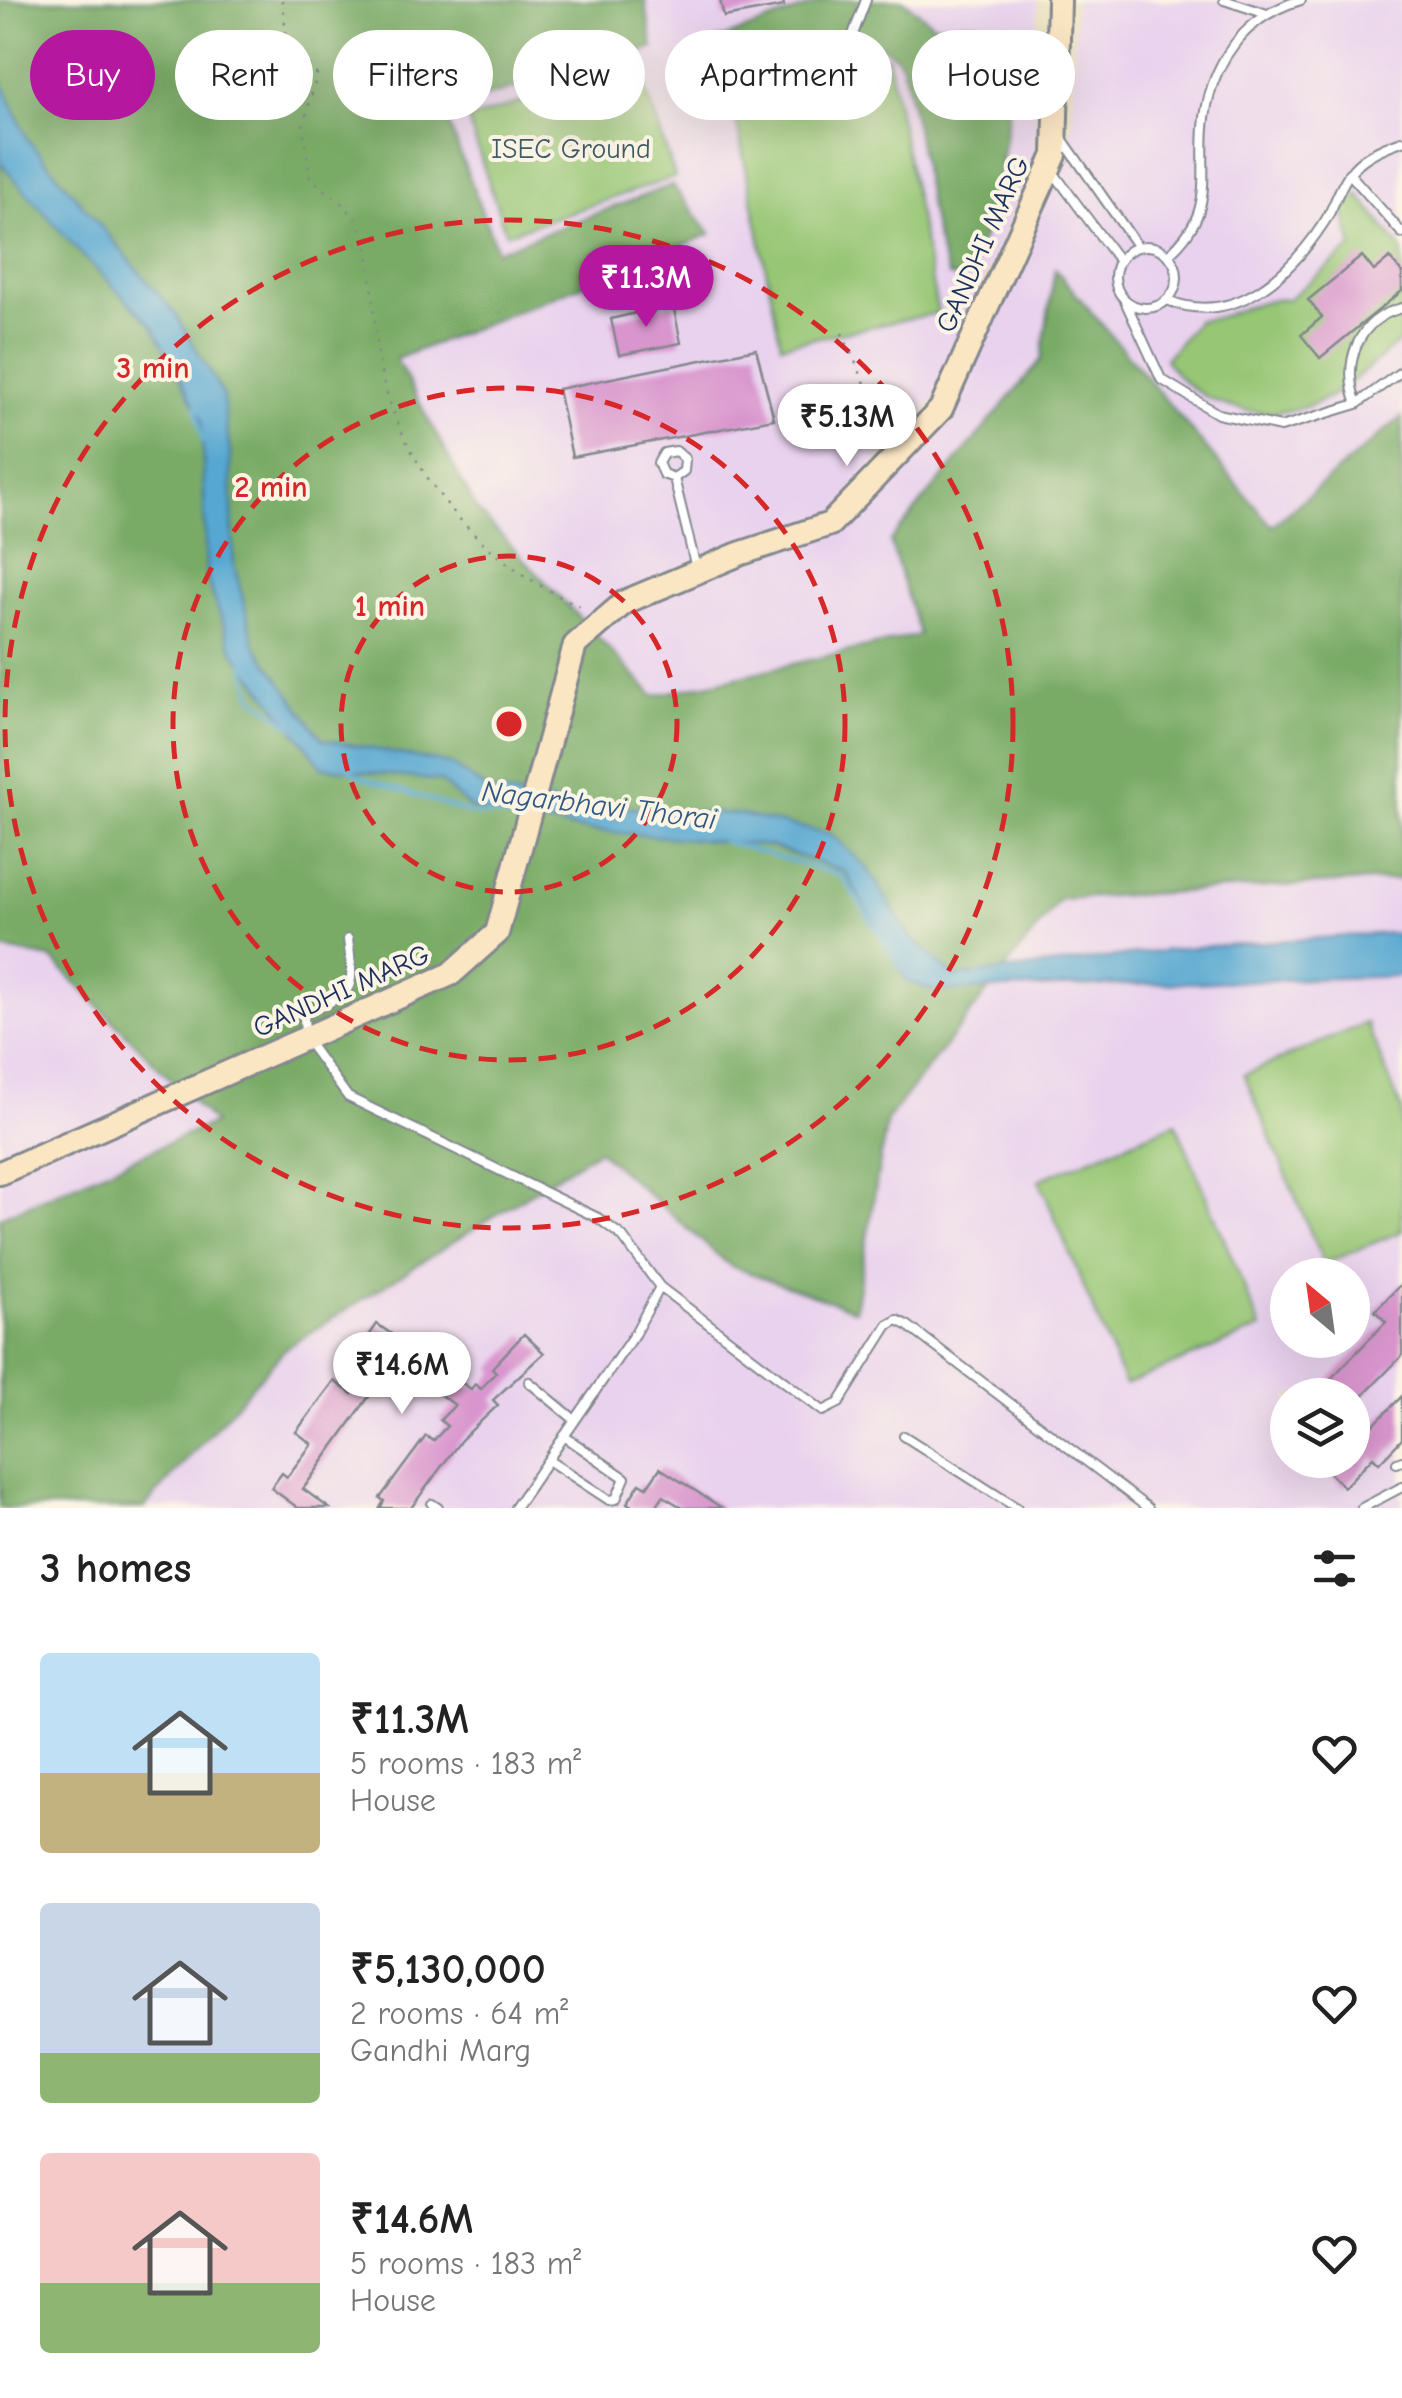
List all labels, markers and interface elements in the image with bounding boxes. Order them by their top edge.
chip: Buy [30,30,155,120]
chip: Rent [175,30,313,120]
chip: Filters [333,30,493,120]
chip: New [513,30,645,120]
chip: Apartment [665,30,892,120]
chip: House [912,30,1075,120]
park label: ISEC Ground [491,133,651,165]
street label: GANDHI MARG [930,151,1036,337]
pin: ₹11.3M [565,245,727,330]
text: ₹11.3M [601,259,691,296]
text: 3 min [117,351,189,386]
pin: ₹5.13M [766,384,928,469]
text: ₹5.13M [799,398,895,435]
text: 2 min [234,470,308,505]
text: 1 min [355,589,425,624]
centre of rings [491,706,527,742]
water label: Nagarbhavi Thorai [480,774,719,837]
street label: GANDHI MARG [248,938,434,1044]
north arrow [1270,1258,1370,1358]
map controls [1270,1258,1370,1478]
pin: ₹14.6M [321,1332,483,1417]
text: ₹14.6M [355,1346,449,1383]
button: layers [1270,1378,1370,1478]
icon: filters [1307,1541,1362,1596]
text: 3 homes [40,1544,191,1593]
icon: home [120,1693,240,1813]
text: ₹11.3M [350,1695,469,1744]
icon: heart [1307,1726,1362,1781]
text: 5 rooms · 183 m² [350,1745,581,1782]
text: House [350,1782,436,1819]
icon: home [120,1943,240,2063]
text: ₹5,130,000 [350,1945,546,1994]
icon: heart [1307,1976,1362,2031]
text: 2 rooms · 64 m² [350,1995,568,2032]
text: Gandhi Marg [350,2032,531,2069]
icon: home [120,2193,240,2313]
text: ₹14.6M [350,2195,473,2244]
icon: heart [1307,2226,1362,2281]
text: 5 rooms · 183 m² [350,2245,581,2282]
text: House [350,2282,436,2319]

